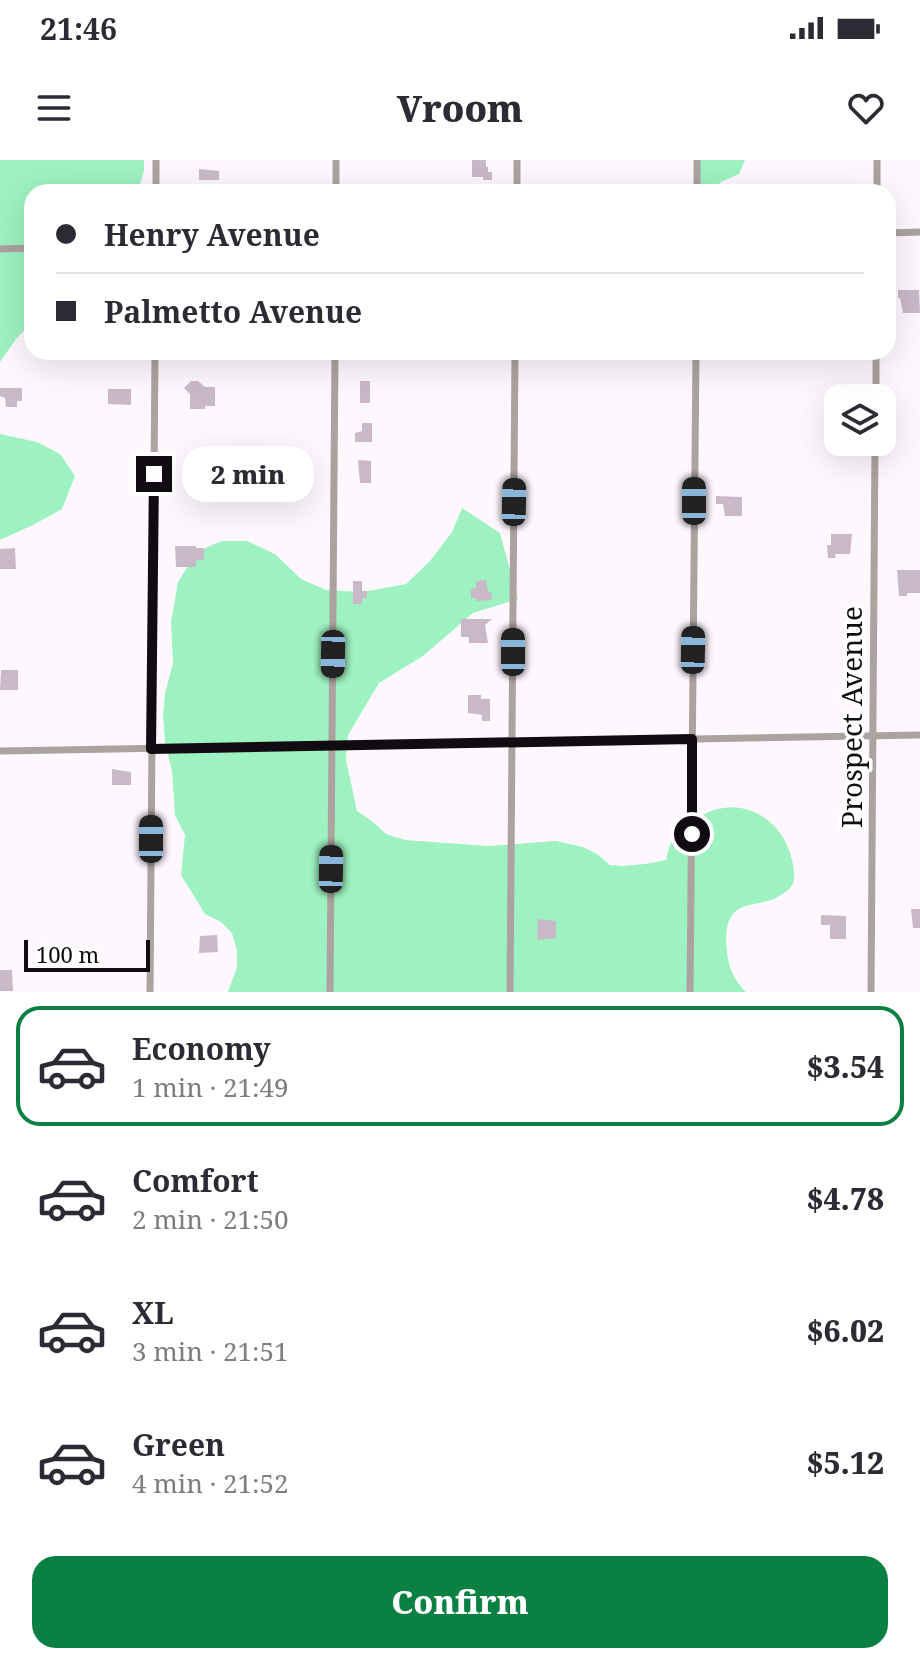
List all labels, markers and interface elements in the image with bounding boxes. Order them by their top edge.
text: 21:46 [40,8,117,49]
text: Vroom [397,84,523,133]
icon: menu [32,86,76,130]
icon: heart [844,86,888,130]
text: Henry Avenue [104,214,320,255]
text: Palmetto Avenue [104,291,362,332]
map controls [824,384,896,456]
button: layers [824,384,896,456]
callout: 2 min [182,446,314,502]
route end [136,456,172,492]
text: 2 min [211,456,285,492]
car [682,477,706,525]
car [502,478,526,526]
street label: Prospect Avenue [832,606,870,828]
car [681,626,705,674]
car [501,628,525,676]
car [321,630,345,678]
car [139,815,163,863]
route start [674,816,710,852]
car [319,845,343,893]
scale bar [24,936,150,972]
text: 100 m [36,939,99,969]
text: Economy [132,1028,271,1069]
icon: car [36,1030,108,1102]
text: $3.54 [807,1046,884,1087]
text: 1 min · 21:49 [132,1069,289,1105]
text: Comfort [132,1160,259,1201]
icon: car [36,1162,108,1234]
text: $4.78 [807,1178,884,1219]
text: 2 min · 21:50 [132,1201,289,1237]
text: XL [132,1292,174,1333]
icon: car [36,1294,108,1366]
text: $6.02 [807,1310,884,1351]
text: 3 min · 21:51 [132,1333,289,1369]
text: Green [132,1424,225,1465]
icon: car [36,1426,108,1498]
text: $5.12 [807,1442,884,1483]
text: 4 min · 21:52 [132,1465,289,1501]
button: Confirm [32,1556,888,1648]

